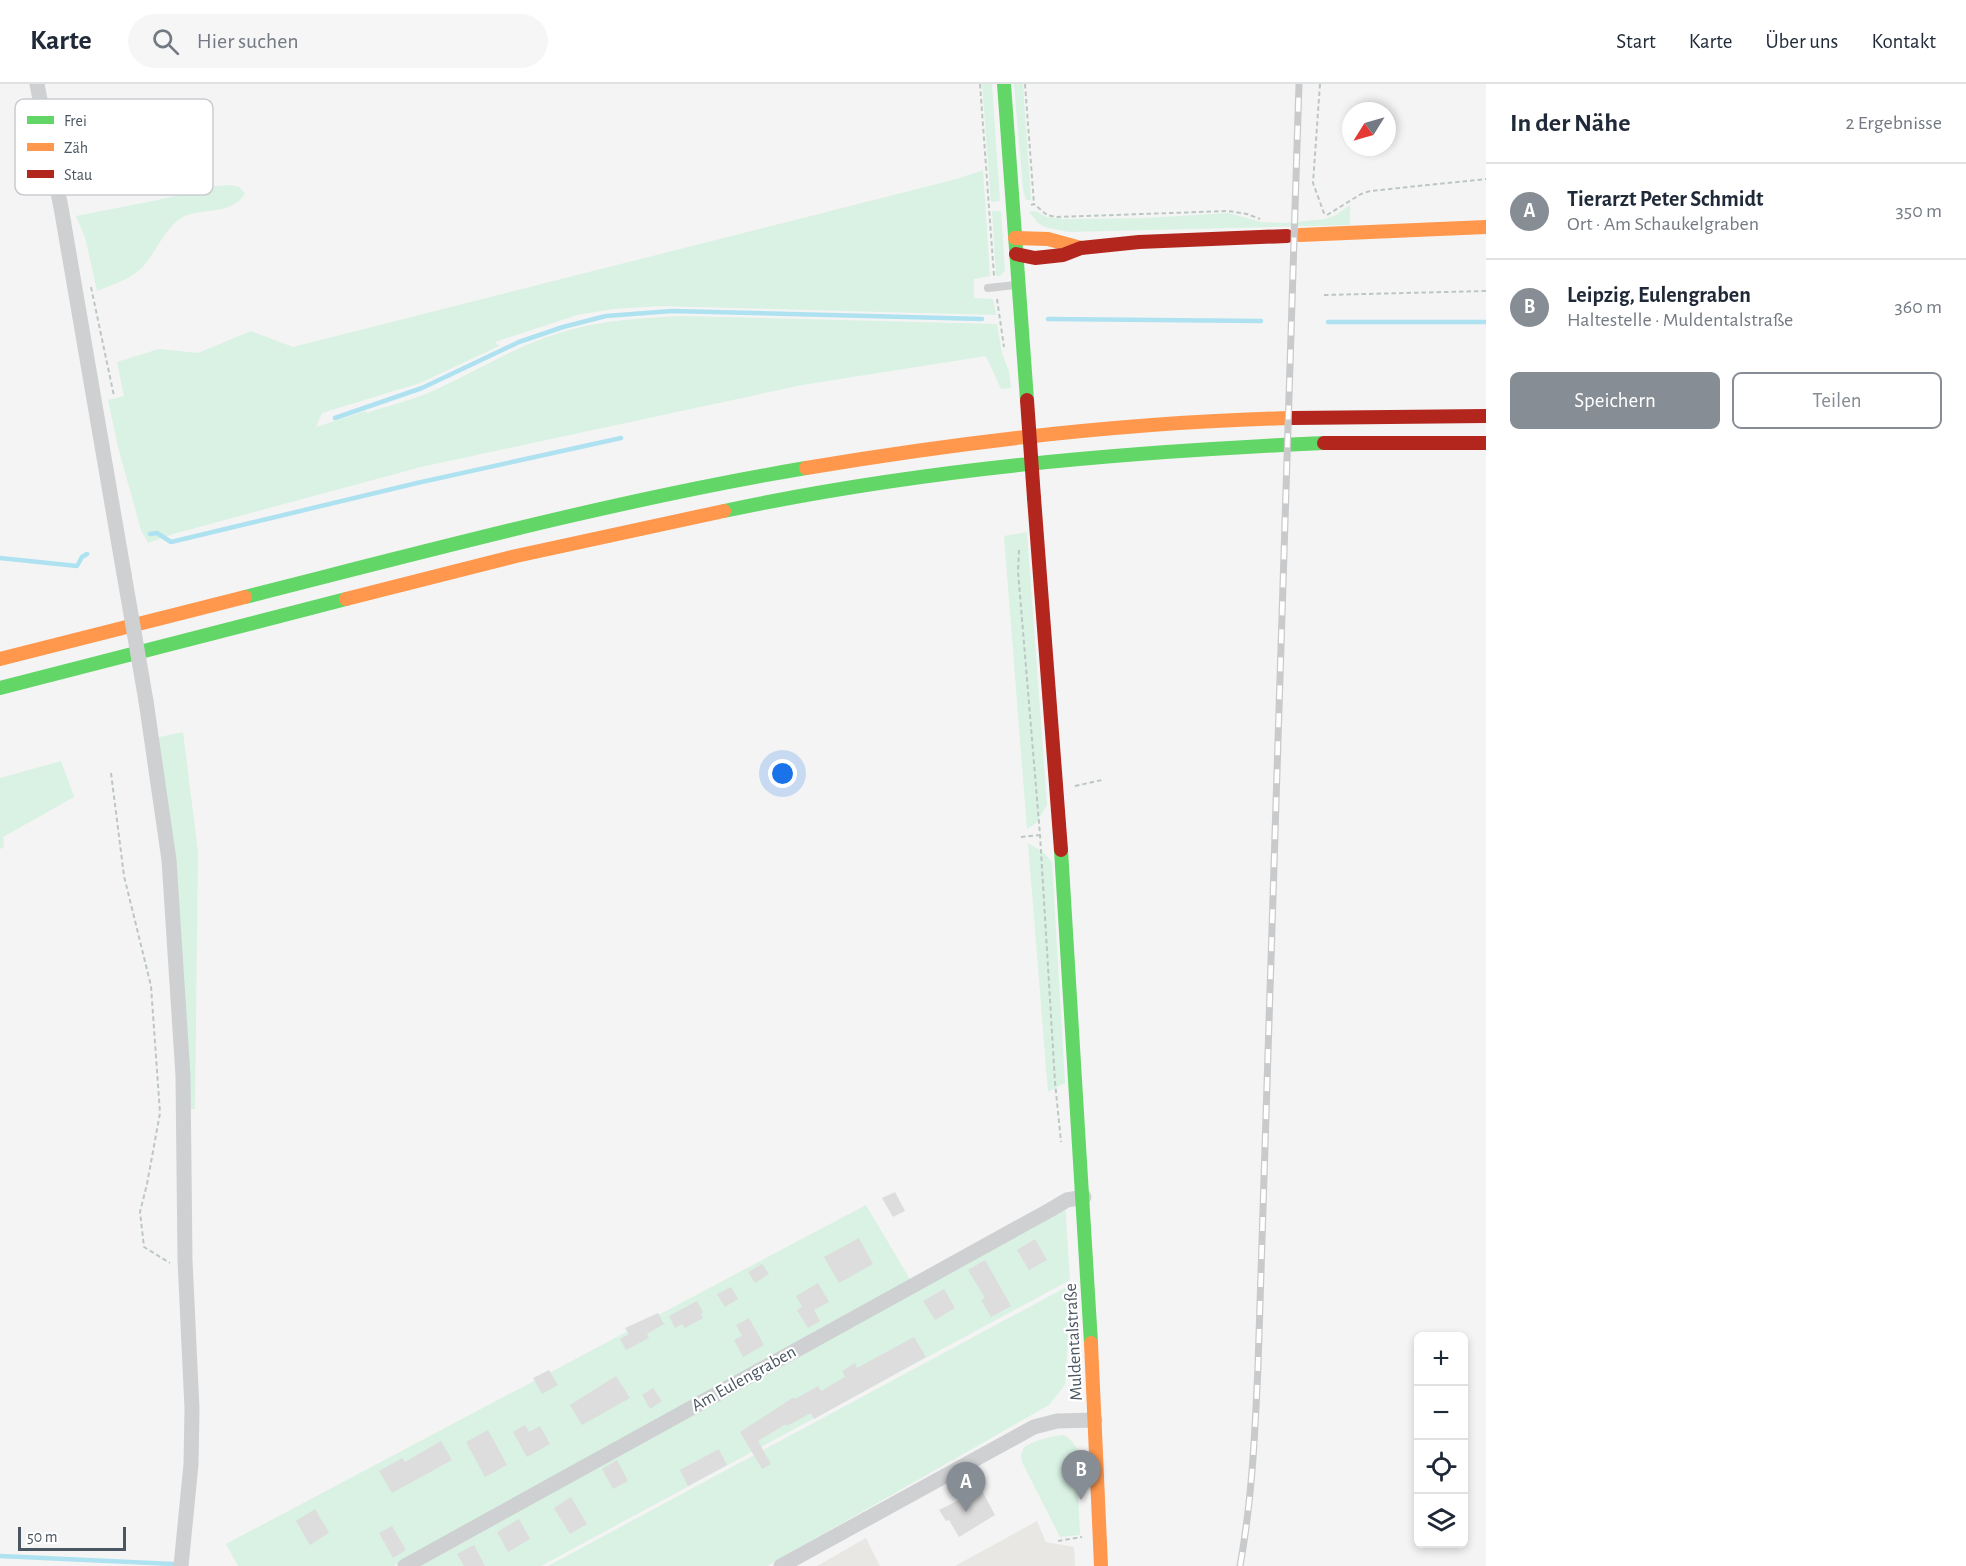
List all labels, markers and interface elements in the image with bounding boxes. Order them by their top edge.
search box [128,14,548,68]
icon: search [149,25,182,58]
text: Karte [30,27,92,55]
text: Hier suchen [197,30,299,52]
text: Start [1616,31,1656,52]
text: Karte [1689,31,1732,52]
text: Über uns [1765,31,1838,52]
text: Kontakt [1871,31,1936,52]
legend [15,99,213,195]
north arrow [1342,102,1396,156]
text: In der Nähe [1510,110,1630,136]
text: Frei [64,113,87,129]
text: 2 Ergebnisse [1845,113,1942,133]
text: Zäh [64,140,88,156]
text: Stau [64,167,92,183]
text: Tierarzt Peter Schmidt [1567,188,1763,210]
text: A [1524,201,1536,221]
text: 350 m [1896,201,1942,221]
text: Ort · Am Schaukelgraben [1567,214,1759,234]
text: Leipzig, Eulengraben [1567,284,1751,306]
text: B [1524,297,1535,317]
text: 360 m [1895,297,1942,317]
text: Haltestelle · Muldentalstraße [1567,310,1793,330]
button: Speichern [1510,372,1720,429]
button: Teilen [1732,372,1942,429]
your location [768,759,797,788]
street label: Muldentalstraße [1062,1283,1086,1401]
map controls [1414,1332,1468,1548]
button: + [1414,1332,1468,1386]
street label: Am Eulengraben [689,1343,799,1415]
button: − [1414,1386,1468,1440]
button: locate [1414,1440,1468,1494]
pin: B [1062,1450,1100,1500]
pin: A [946,1462,986,1512]
button: layers [1414,1494,1468,1548]
scale bar [18,1524,126,1552]
text: 50 m [27,1529,58,1545]

